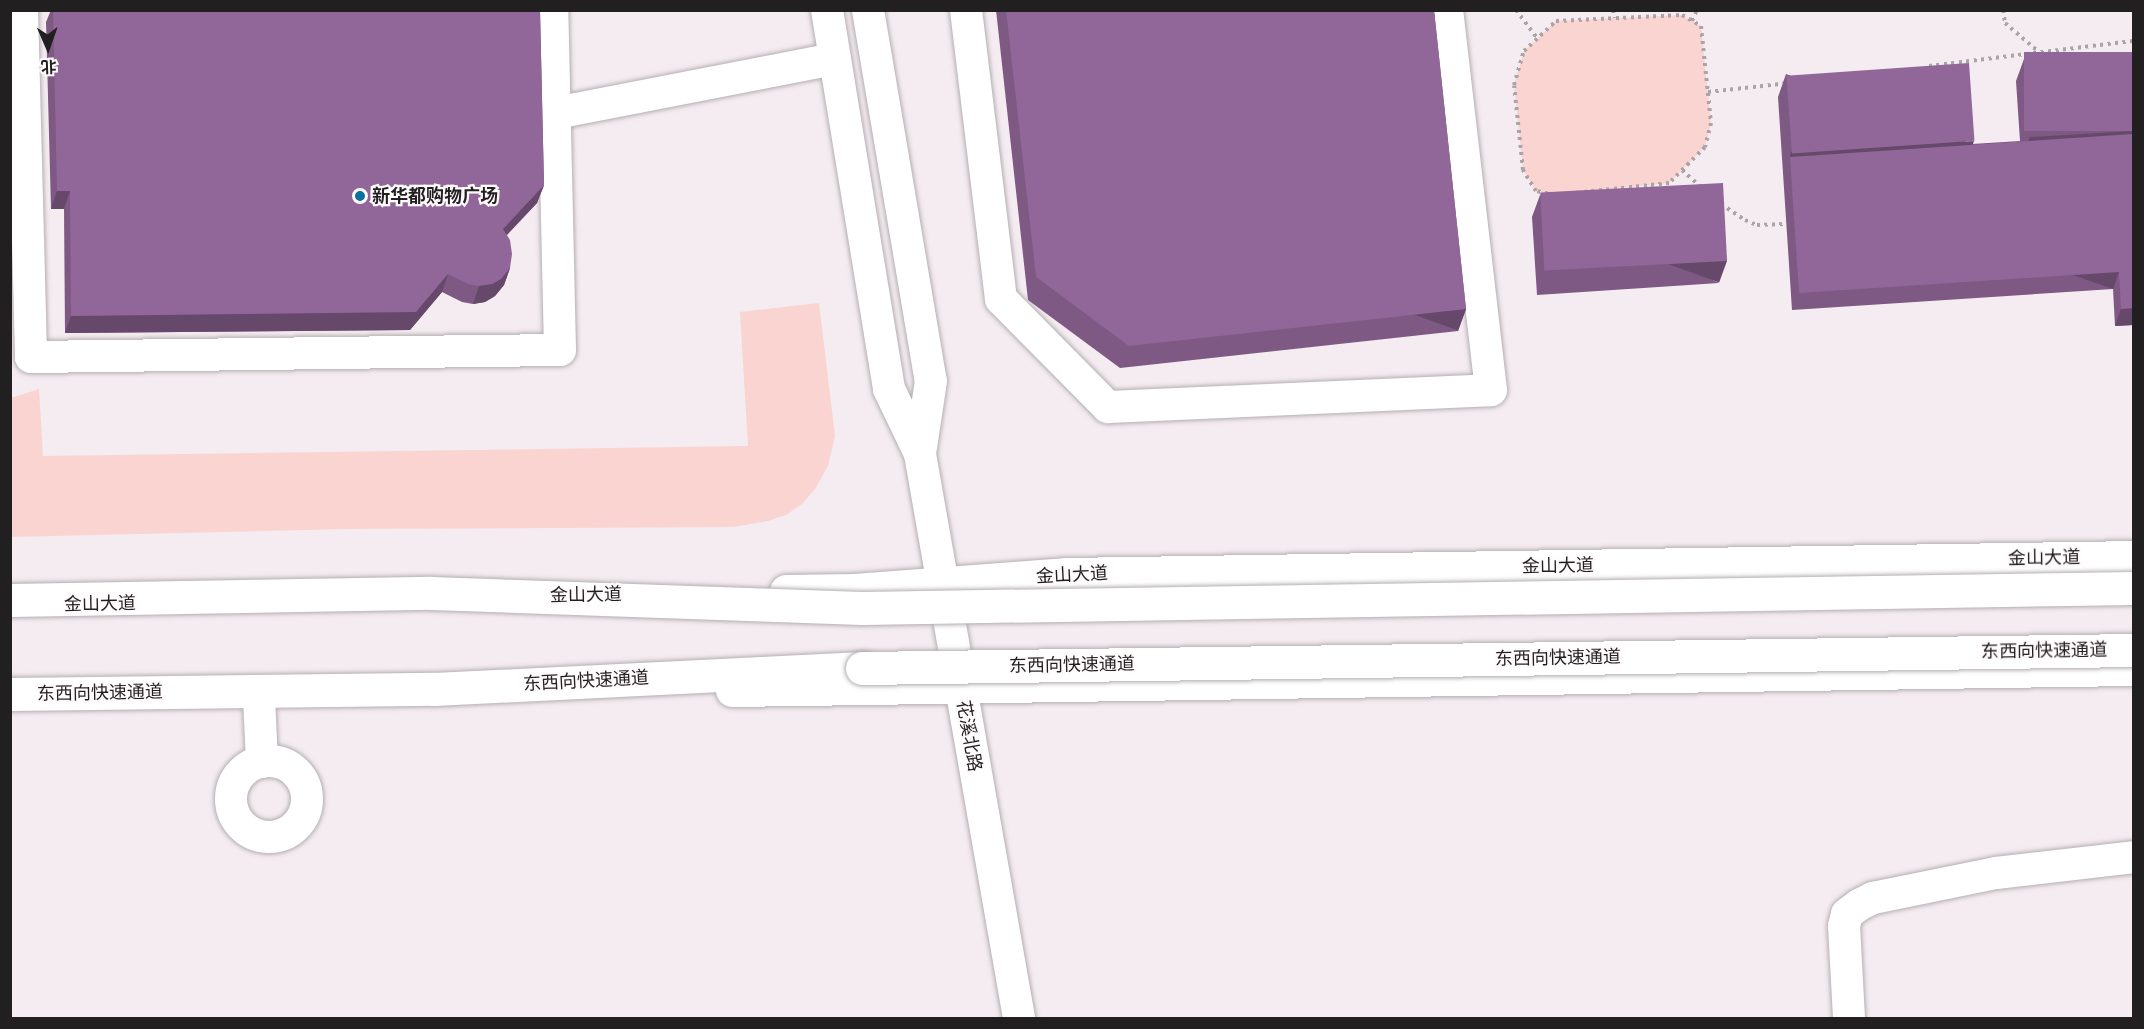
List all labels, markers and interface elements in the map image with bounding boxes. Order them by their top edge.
north arrow [18,18,78,78]
text: 北 [40,55,57,78]
place label: 新华都购物广场 [372,185,498,207]
marker: 新华都购物广场 [353,189,367,203]
street label: 金山大道 [2008,547,2080,569]
street label: 金山大道 [1522,555,1594,577]
street label: 金山大道 [1035,562,1109,588]
street label: 金山大道 [550,584,622,606]
street label: 金山大道 [64,593,136,615]
street label: 东西向快速通道 [1981,639,2107,663]
street label: 东西向快速通道 [1495,646,1621,670]
street label: 东西向快速通道 [1009,653,1135,677]
street label: 东西向快速通道 [523,667,649,695]
street label: 东西向快速通道 [37,681,163,705]
street label: 花溪北路 [952,699,986,773]

